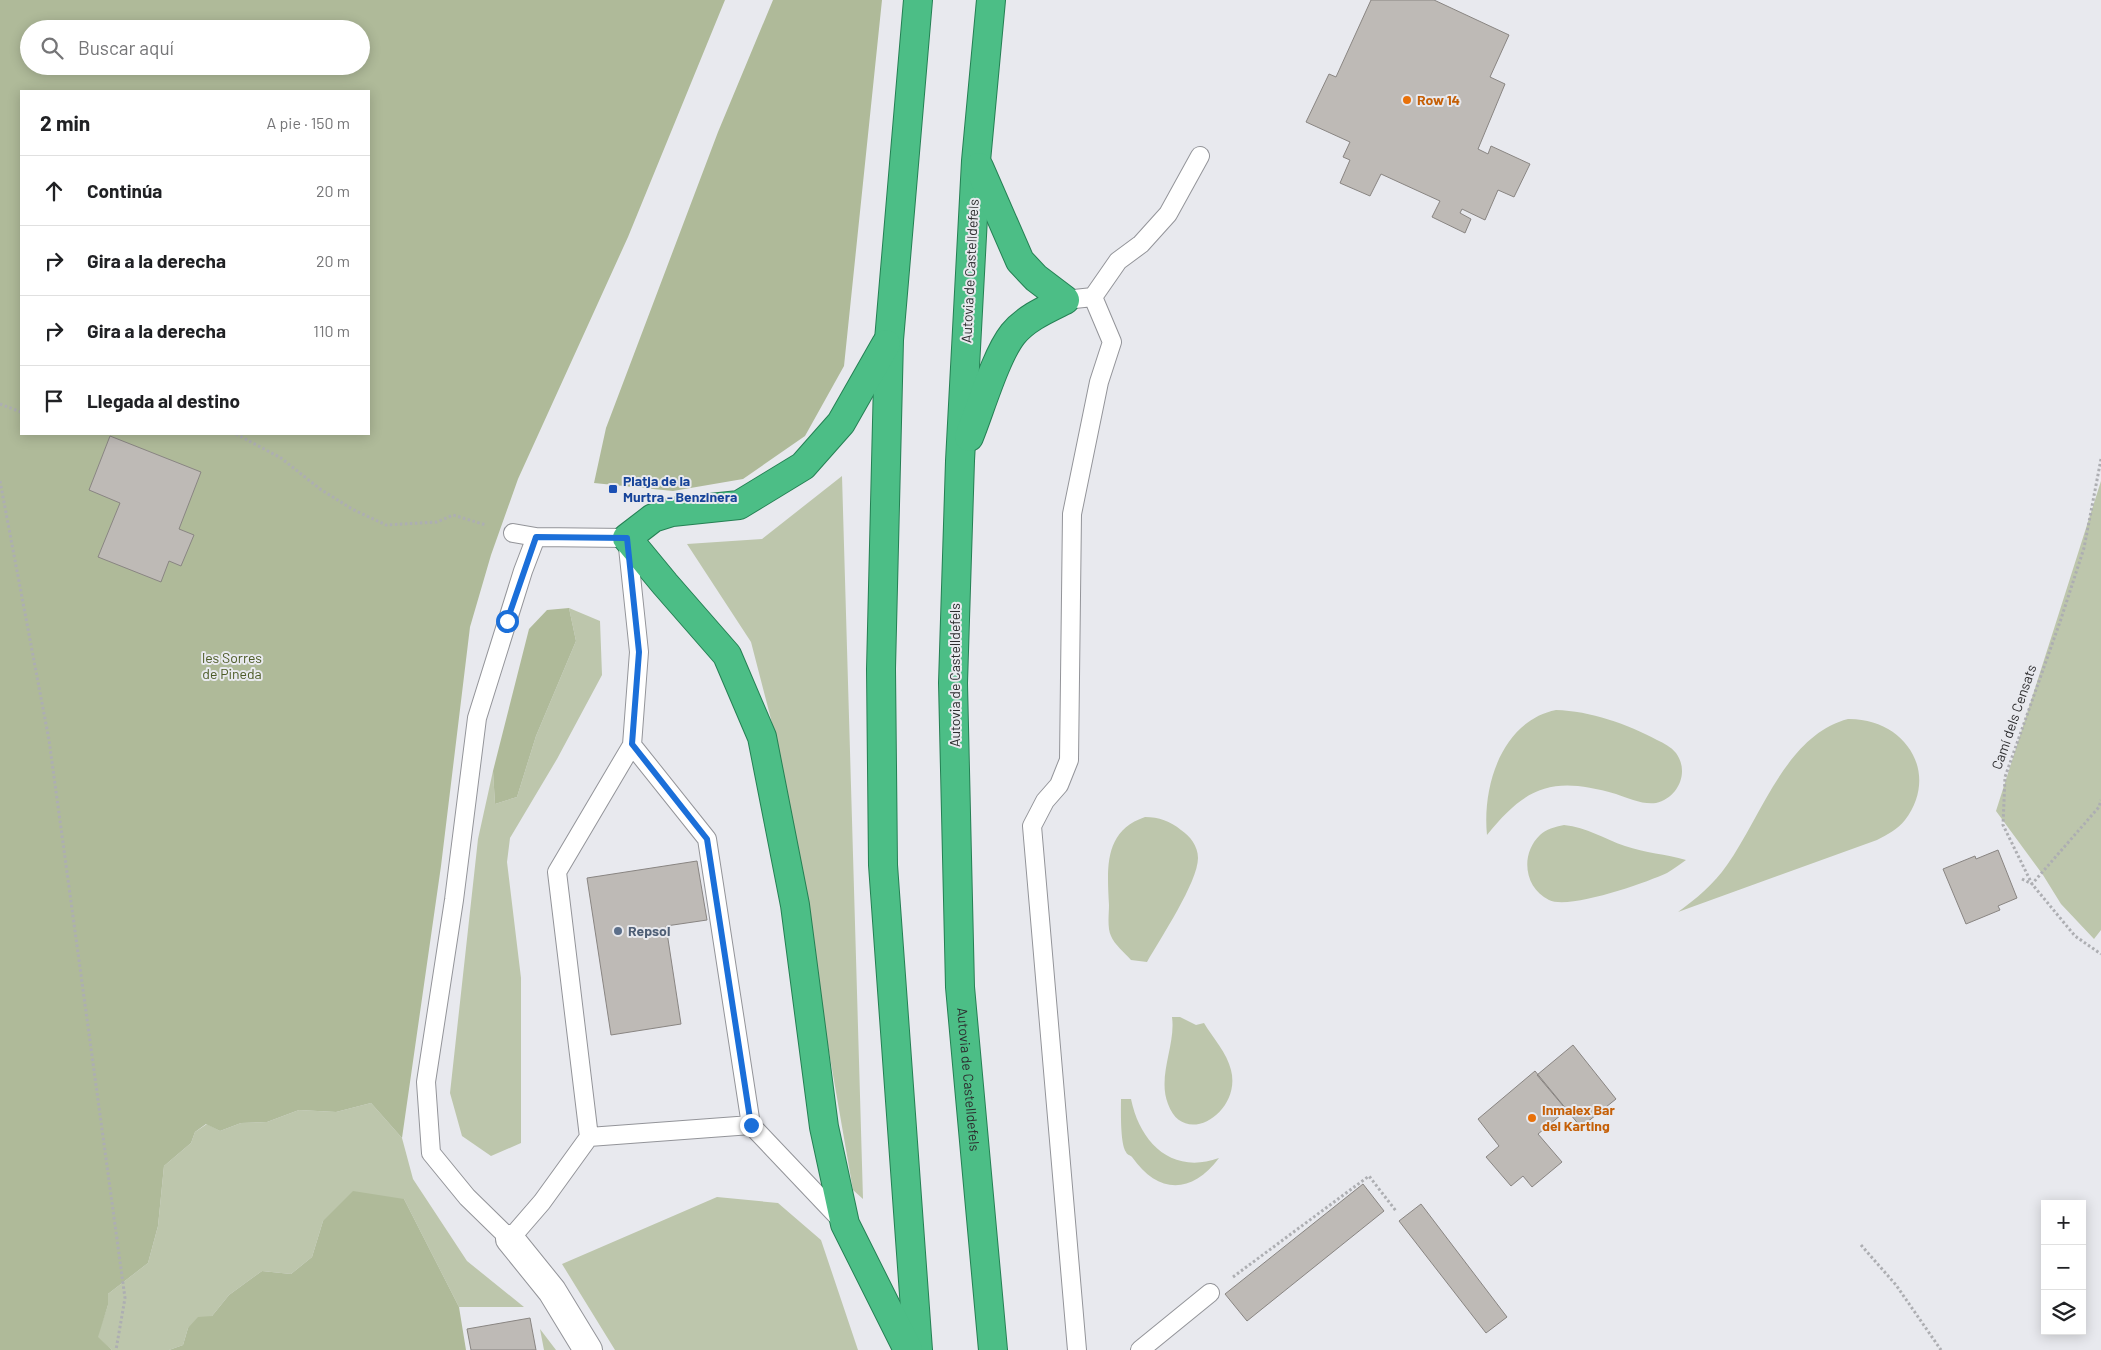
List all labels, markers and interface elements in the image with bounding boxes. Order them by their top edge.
search box [20,20,370,75]
icon: search [38,34,66,62]
text: Buscar aquí [78,36,174,59]
place label: Row 14 [1417,91,1460,108]
marker: Row 14 [1401,94,1413,106]
text: 2 min [40,110,90,135]
text: A pie · 150 m [267,113,350,132]
icon: ahead [40,177,68,205]
text: Continúa [87,179,162,202]
text: 20 m [316,181,350,200]
street label: Autovia de Castelldefels [957,198,982,343]
icon: right [40,247,68,275]
text: Gira a la derecha [87,249,226,272]
text: 20 m [316,251,350,270]
icon: right [40,317,68,345]
text: Gira a la derecha [87,319,226,342]
text: 110 m [313,321,350,340]
icon: arrive [40,387,68,415]
text: Llegada al destino [87,389,240,412]
place label: Platja de la Murtra - Benzinera [623,472,737,505]
marker: Platja de la Murtra - Benzinera [607,483,619,495]
street label: Autovia de Castelldefels [946,603,963,747]
route start [496,610,519,633]
park label: les Sorres de Pineda [202,649,262,682]
street label: Camí dels Censats [1988,662,2040,772]
place label: Repsol [628,922,670,939]
marker: Repsol [612,925,624,937]
street label: Autovia de Castelldefels [954,1007,984,1152]
place label: Inmalex Bar del Karting [1542,1101,1616,1134]
marker: Inmalex Bar del Karting [1526,1112,1538,1124]
route end [740,1114,763,1137]
map controls [2041,1200,2086,1335]
button: + [2041,1200,2086,1245]
button: − [2041,1245,2086,1290]
button: layers [2041,1290,2086,1335]

